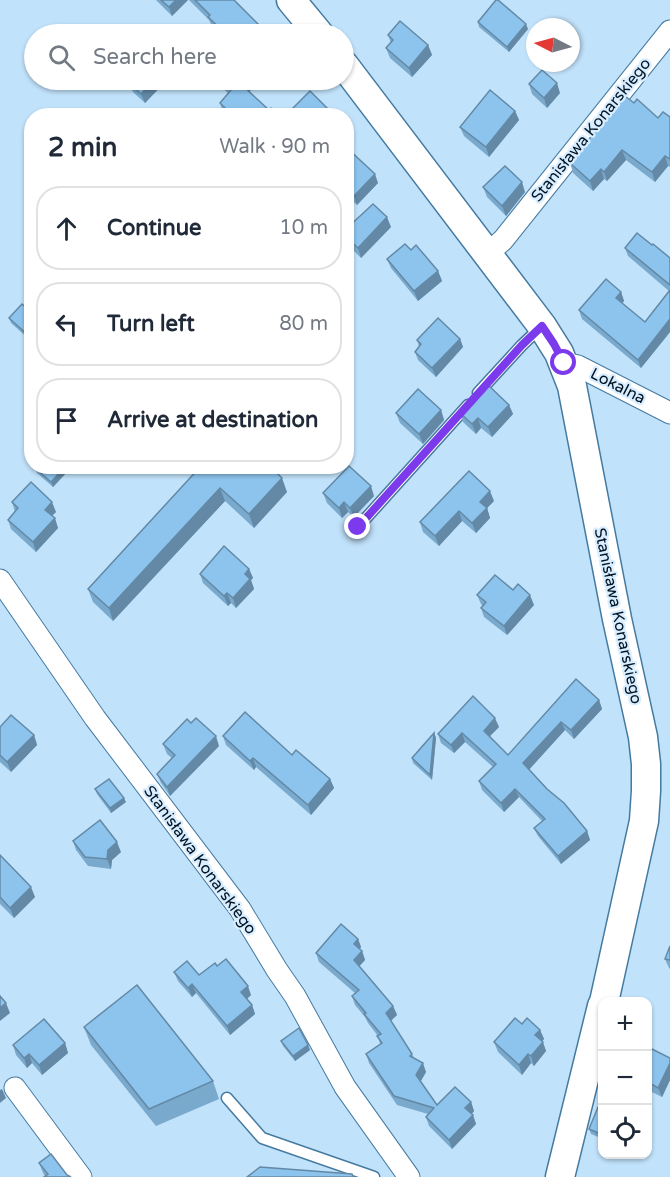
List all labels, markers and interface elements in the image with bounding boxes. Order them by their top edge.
north arrow [526,18,580,72]
search box [24,24,354,90]
icon: search [45,41,78,74]
text: Search here [93,44,217,70]
street label: Stanisława Konarskiego [527,54,655,206]
text: 2 min [48,132,117,163]
text: Walk · 90 m [219,135,330,159]
icon: ahead [50,212,83,245]
text: Continue [107,215,202,241]
text: 10 m [279,216,328,240]
icon: left [50,308,83,341]
text: Turn left [107,311,195,337]
text: 80 m [279,312,328,336]
route start [550,349,576,375]
street label: Lokalna [587,364,649,408]
icon: arrive [50,404,83,437]
text: Arrive at destination [107,407,318,433]
route end [344,513,370,539]
street label: Stanisława Konarskiego [590,526,646,706]
street label: Stanisława Konarskiego [139,782,261,938]
map controls [598,997,652,1159]
button: + [598,997,652,1051]
button: − [598,1051,652,1105]
button: locate [598,1105,652,1159]

